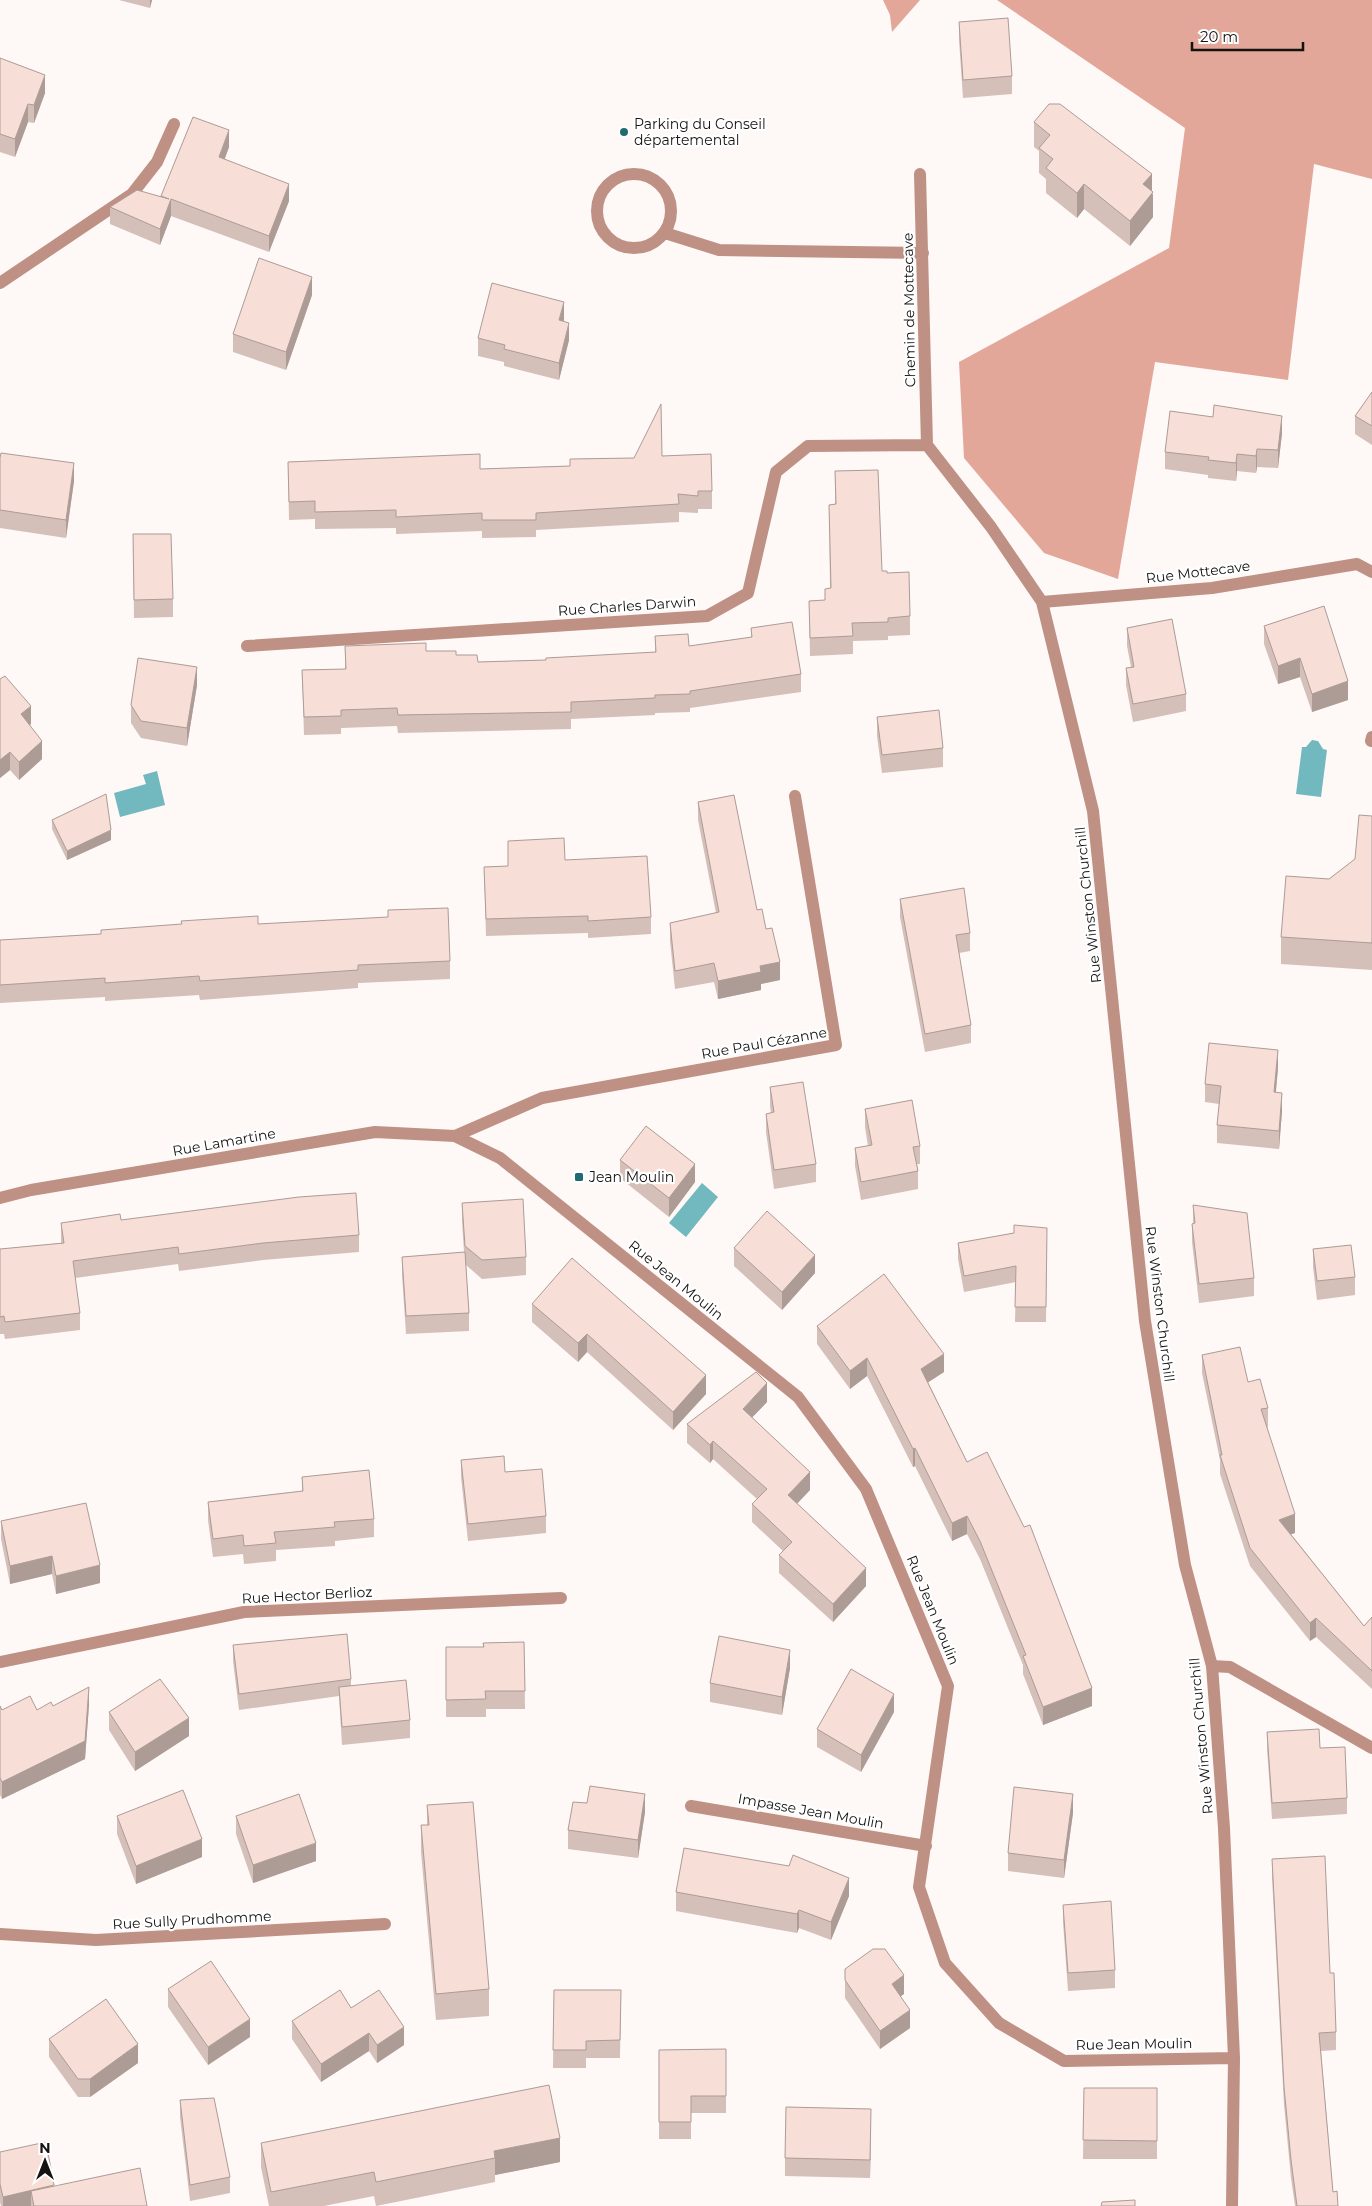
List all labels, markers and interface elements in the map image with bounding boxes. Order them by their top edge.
scale bar [1192,20,1303,52]
text: 20 m [1200,27,1238,46]
place label: Parking du Conseil départemental [634,115,766,149]
marker: Parking du Conseil départemental [618,126,630,138]
street label: Chemin de Mottecave [899,233,919,387]
street label: Rue Mottecave [1145,557,1251,587]
street label: Rue Charles Darwin [557,592,697,620]
street label: Rue Winston Churchill [1071,826,1105,984]
street label: Rue Paul Cézanne [700,1023,828,1063]
street label: Rue Lamartine [171,1124,277,1160]
place label: Jean Moulin [588,1168,674,1186]
marker: Jean Moulin [573,1171,585,1183]
street label: Rue Winston Churchill [1141,1225,1179,1383]
street label: Rue Jean Moulin [625,1236,727,1324]
street label: Rue Jean Moulin [903,1552,963,1668]
street label: Rue Hector Berlioz [241,1583,373,1607]
street label: Rue Winston Churchill [1185,1657,1217,1815]
street label: Impasse Jean Moulin [737,1789,885,1833]
street label: Rue Sully Prudhomme [112,1907,272,1933]
street label: Rue Jean Moulin [1075,2034,1193,2054]
north arrow [20,2136,70,2186]
text: N [39,2139,51,2157]

